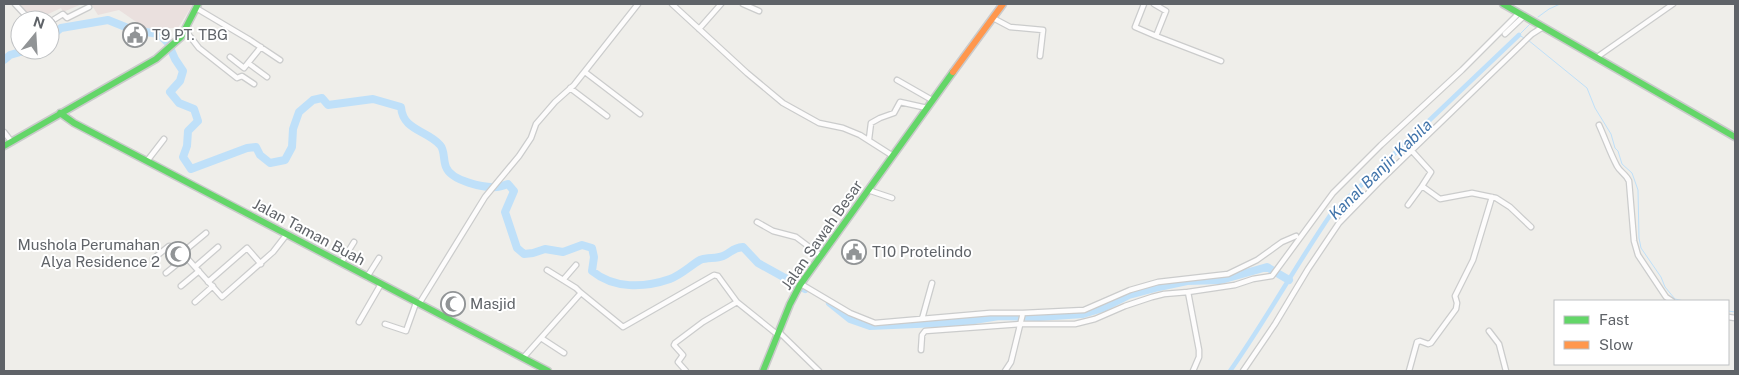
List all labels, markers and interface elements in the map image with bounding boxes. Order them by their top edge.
north arrow [10,10,60,60]
text: N [31,13,47,32]
public building icon: T9 PT. TBG [122,22,148,48]
place label: T9 PT. TBG [152,26,228,43]
water label: Kanal Banjir Kabila [1325,115,1436,224]
street label: Jalan Sawah Besar [777,177,866,293]
street label: Jalan Taman Buah [250,195,368,268]
place label: Mushola Perumahan Alya Residence 2 [17,236,160,270]
public building icon: T10 Protelindo [841,239,867,265]
mosque icon: Mushola Perumahan Alya Residence 2 [165,241,191,267]
place label: T10 Protelindo [872,243,972,260]
mosque icon: Masjid [440,291,466,317]
place label: Masjid [470,295,516,312]
legend [1554,300,1729,365]
text: Fast [1599,311,1629,328]
text: Slow [1599,336,1634,353]

